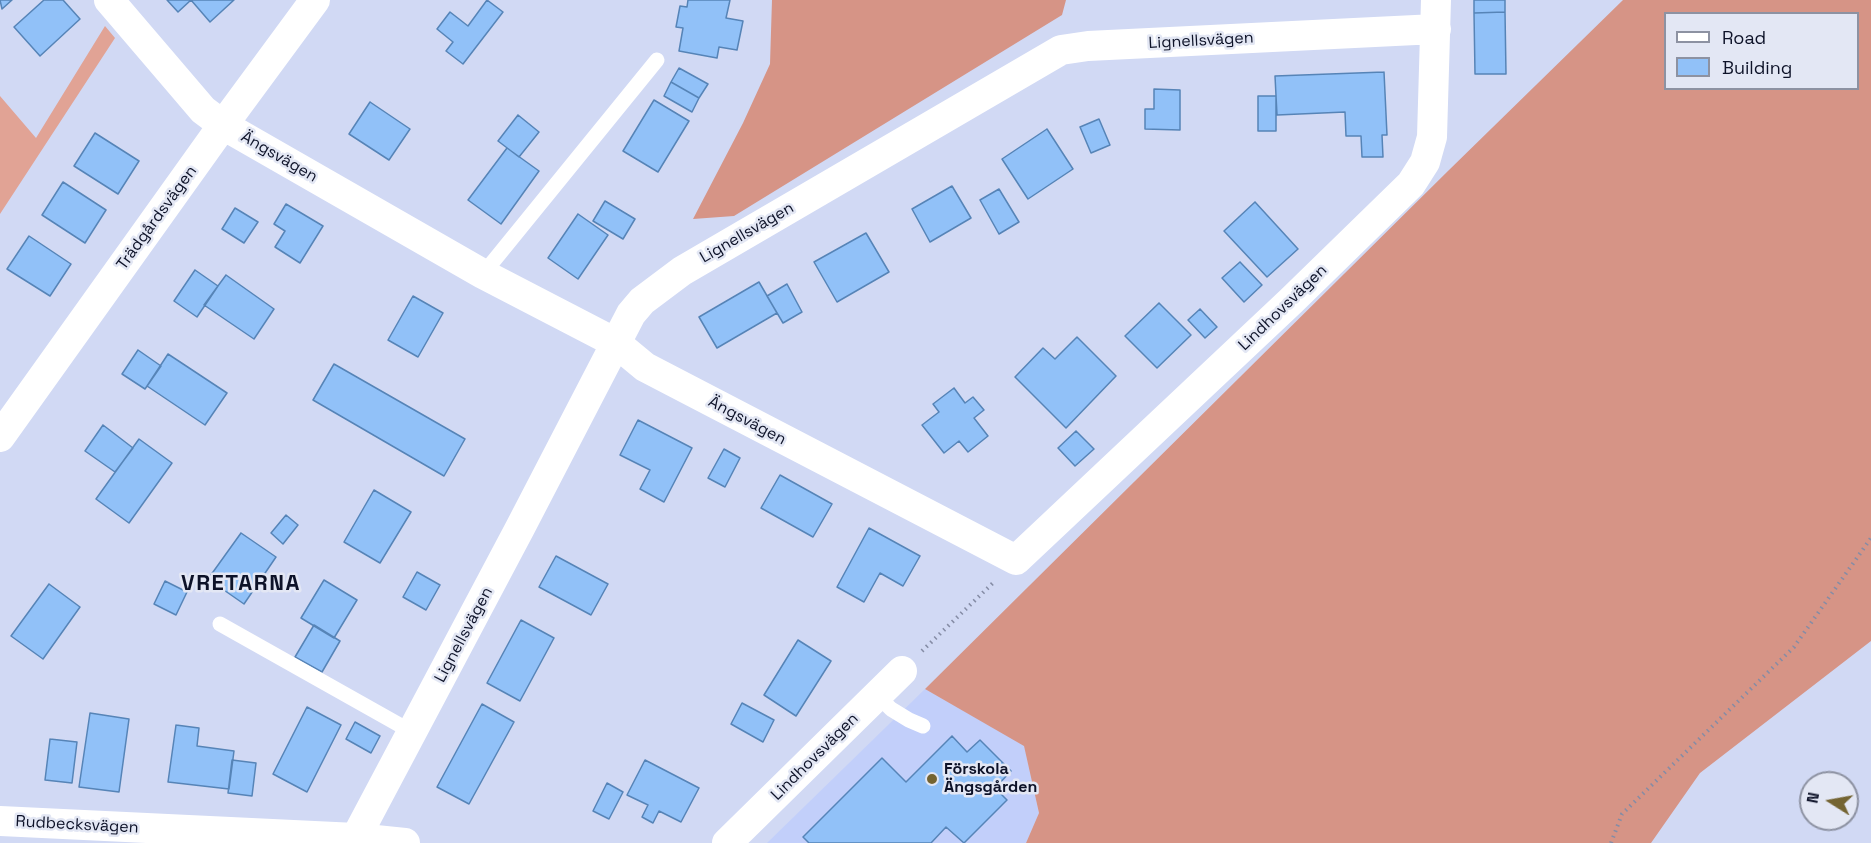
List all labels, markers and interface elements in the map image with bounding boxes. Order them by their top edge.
legend [1664,12,1859,90]
text: Road [1722,26,1766,49]
street label: Lignellsvägen [1148,29,1254,53]
text: Building [1722,56,1792,79]
street label: Ängsvägen [237,127,321,187]
street label: Trädgårdsvägen [113,162,201,274]
street label: Lignellsvägen [697,198,797,268]
street label: Lindhovsvägen [1235,261,1331,355]
street label: Ängsvägen [705,393,789,449]
district label: VRETARNA [181,571,301,597]
street label: Lignellsvägen [431,584,497,686]
street label: Lindhovsvägen [767,709,863,805]
place label: Förskola Ängsgården [944,760,1037,798]
north arrow [1799,771,1859,831]
marker: Förskola Ängsgården [925,772,939,786]
text: N [1801,791,1824,805]
street label: Rudbecksvägen [15,812,139,838]

